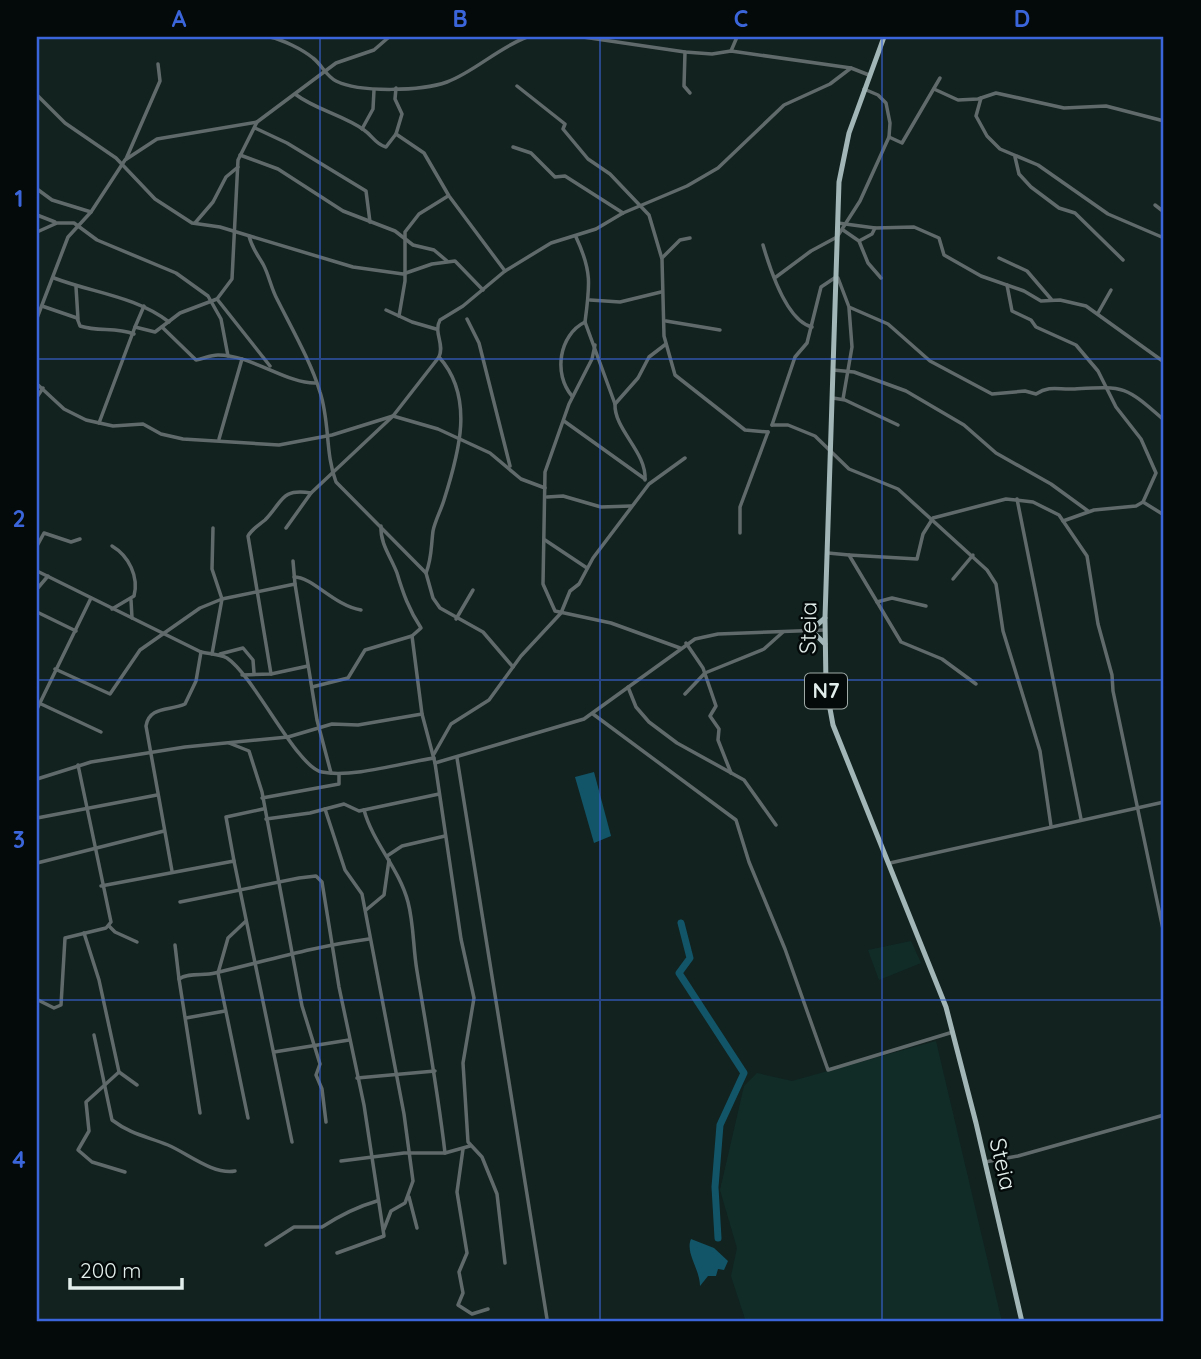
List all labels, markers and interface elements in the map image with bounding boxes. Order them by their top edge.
text: A [172,4,187,33]
text: B [452,4,468,33]
text: C [734,4,748,33]
text: D [1014,4,1030,33]
text: 1 [15,184,23,213]
text: 2 [12,504,26,533]
street label: Steia [793,602,822,654]
road number: N7 [805,674,847,708]
text: 3 [13,825,25,854]
street label: Steia [983,1135,1024,1193]
text: 4 [12,1145,26,1174]
scale bar [70,1247,182,1291]
text: 200 m [80,1257,142,1283]

